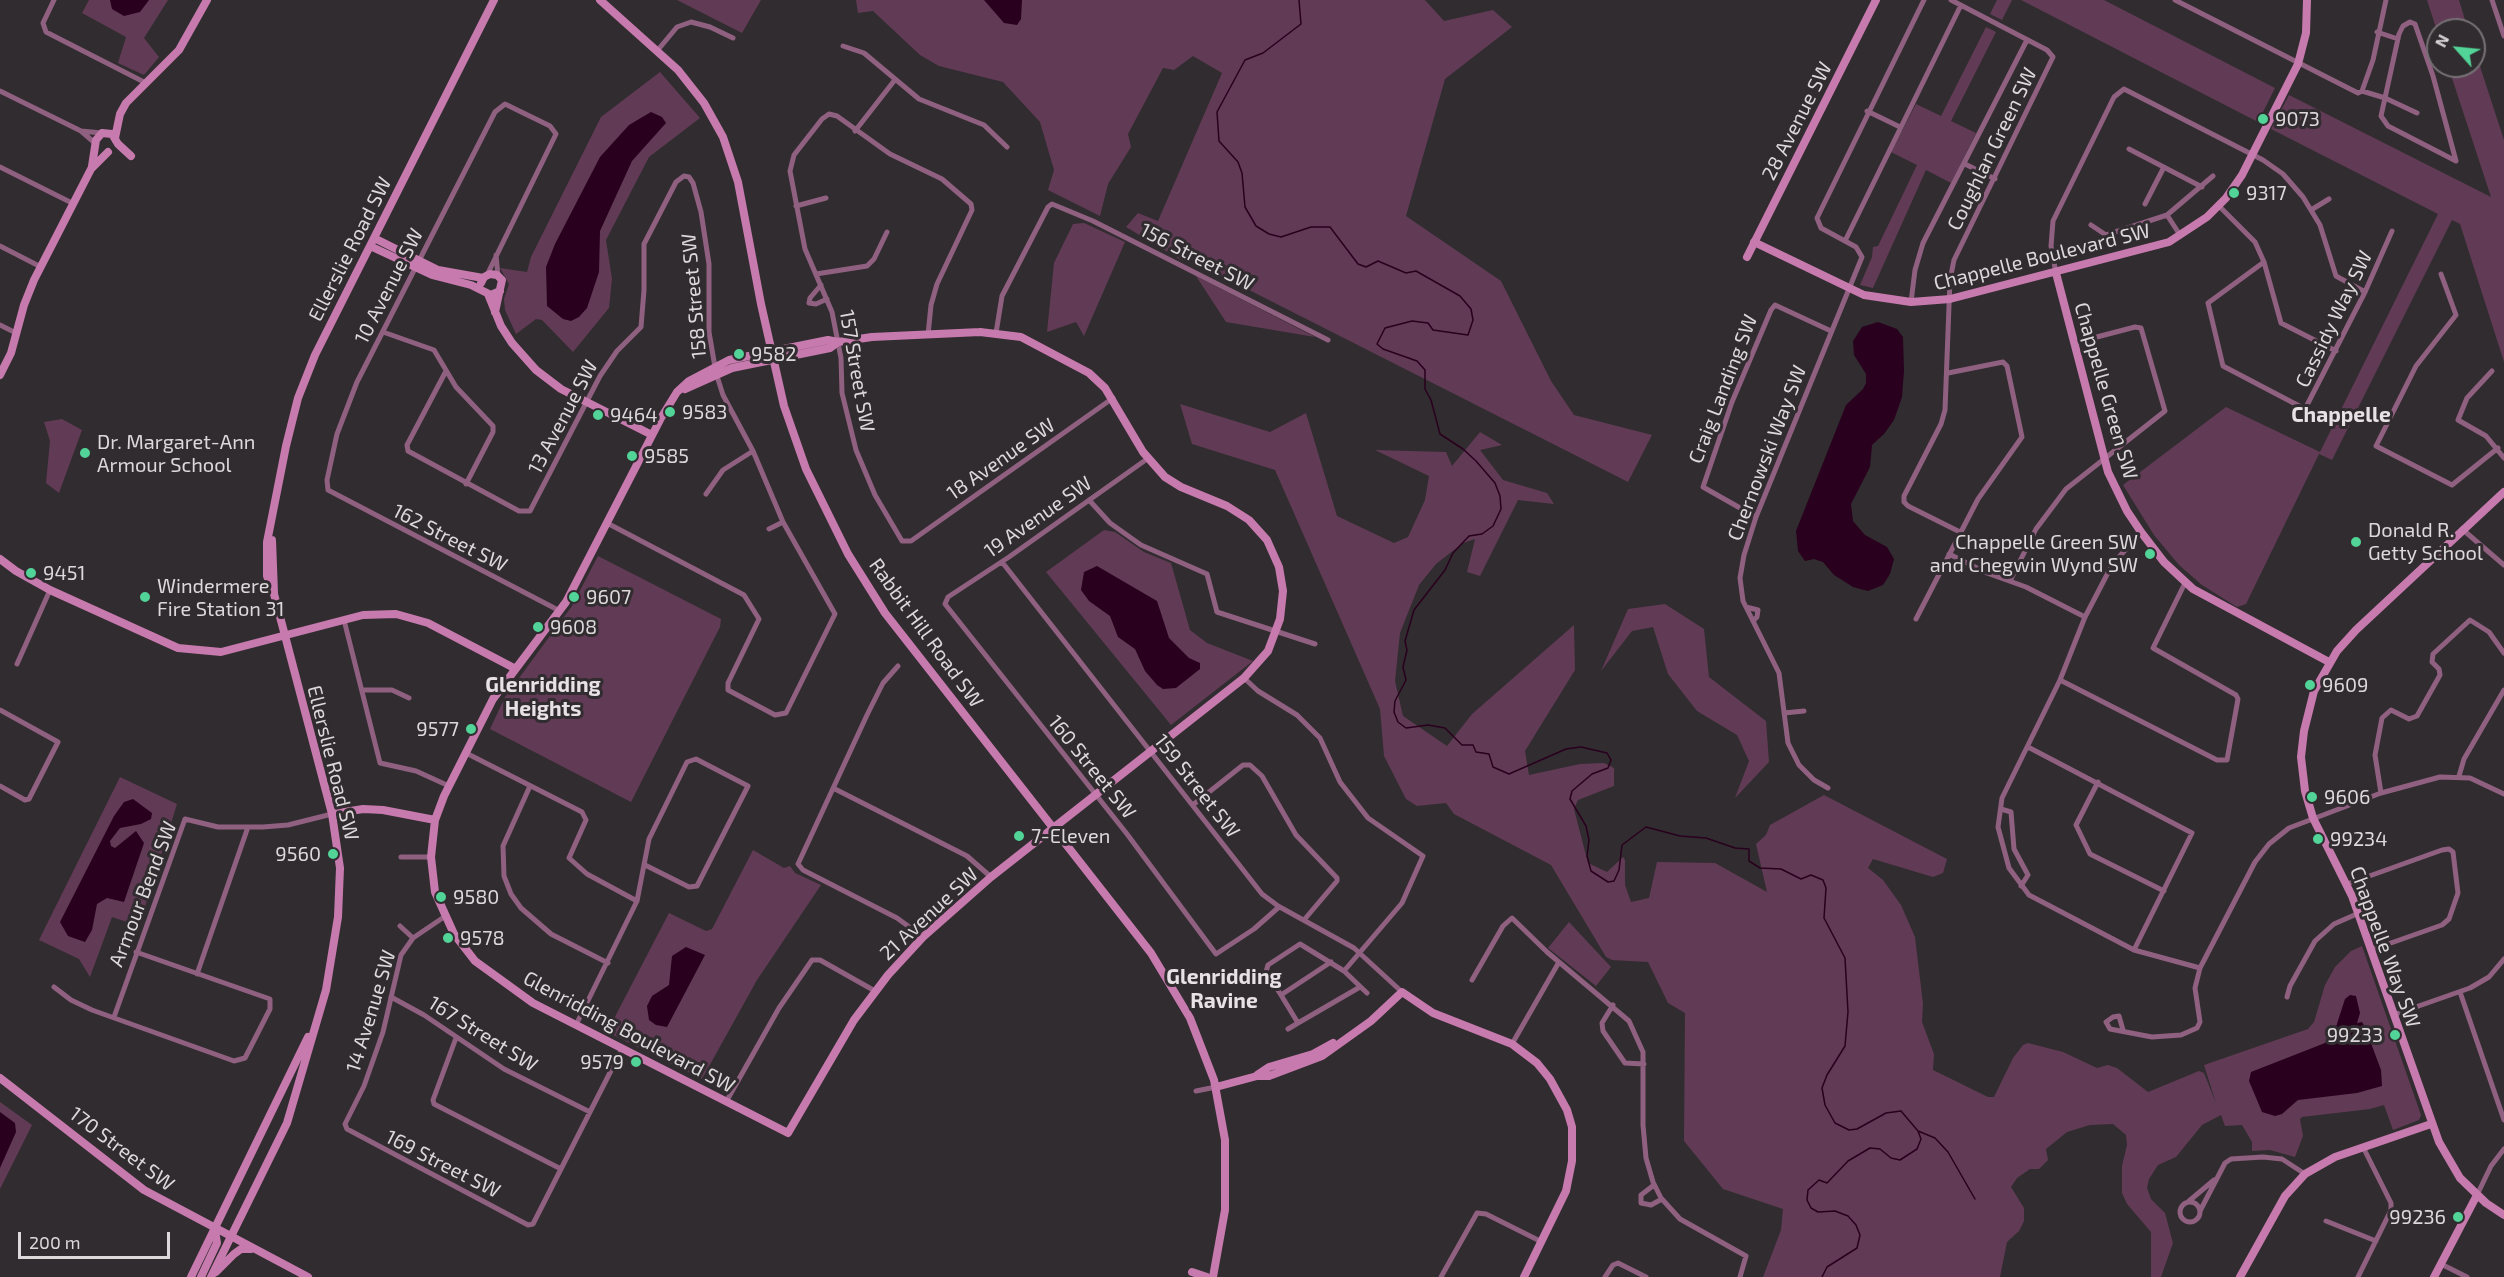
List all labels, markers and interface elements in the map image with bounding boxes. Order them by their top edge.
north arrow [2426,18,2486,78]
text: N [2430,31,2452,50]
street label: 28 Avenue SW [1757,58,1837,184]
street label: Coughlan Green SW [1942,64,2042,234]
place label: 9073 [2275,107,2320,131]
marker: 9073 [2256,112,2270,126]
street label: Ellerslie Road SW [303,173,397,325]
place label: 9317 [2246,181,2287,205]
marker: 9317 [2227,186,2241,200]
street label: 156 Street SW [1136,218,1258,296]
street label: Chappelle Boulevard SW [1931,218,2153,296]
street label: 10 Avenue SW [350,224,428,348]
street label: 158 Street SW [677,232,711,360]
street label: Cassidy Way SW [2291,247,2377,391]
street label: Chappelle Green SW [2069,300,2143,482]
street label: 157 Street SW [834,308,880,434]
street label: Craig Landing SW [1684,311,1762,467]
place label: 9582 [751,342,797,366]
marker: 9582 [732,347,746,361]
street label: 13 Avenue SW [523,356,603,478]
street label: Chernowski Way SW [1722,362,1812,544]
place label: 9583 [682,400,727,424]
district label: Chappelle [2291,402,2391,428]
place label: 9464 [610,403,657,427]
marker: 9583 [663,405,677,419]
marker: 9464 [591,408,605,422]
street label: 18 Avenue SW [942,413,1060,505]
place label: Dr. Margaret-Ann Armour School [97,430,255,477]
place label: 9585 [644,444,689,468]
marker: Dr. Margaret-Ann Armour School [78,446,92,460]
marker: 9585 [625,449,639,463]
street label: 19 Avenue SW [980,471,1096,563]
street label: 162 Street SW [389,499,511,577]
place label: Donald R. Getty School [2368,518,2483,565]
place label: Chappelle Green SW and Chegwin Wynd SW [1930,530,2138,577]
marker: Donald R. Getty School [2349,535,2363,549]
marker: Chappelle Green SW and Chegwin Wynd SW [2143,547,2157,561]
street label: Rabbit Hill Road SW [864,554,988,712]
place label: 9451 [43,561,85,585]
marker: 9451 [24,566,38,580]
place label: Windermere Fire Station 31 [157,574,284,621]
place label: 9607 [586,585,631,609]
marker: Windermere Fire Station 31 [138,590,152,604]
marker: 9607 [567,590,581,604]
place label: 9608 [550,615,597,639]
marker: 9608 [531,620,545,634]
district label: Glenridding Heights [485,672,601,722]
place label: 9609 [2322,673,2368,697]
marker: 9609 [2303,678,2317,692]
street label: Ellerslie Road SW [302,683,364,843]
street label: 160 Street SW [1043,710,1141,824]
place label: 9577 [416,717,459,741]
marker: 9577 [464,722,478,736]
street label: 159 Street SW [1149,729,1245,843]
place label: 9606 [2324,785,2370,809]
marker: 9606 [2305,790,2319,804]
street label: Armour Bend SW [104,818,182,970]
place label: 7-Eleven [1031,824,1110,848]
place label: 99234 [2330,827,2388,851]
marker: 7-Eleven [1012,829,1026,843]
marker: 99234 [2311,832,2325,846]
place label: 9560 [275,842,321,866]
marker: 9560 [326,847,340,861]
street label: 21 Avenue SW [875,862,983,966]
street label: Chappelle Way SW [2345,863,2425,1031]
place label: 9580 [453,885,499,909]
marker: 9580 [434,890,448,904]
place label: 9578 [460,926,505,950]
marker: 9578 [441,931,455,945]
street label: 14 Avenue SW [341,947,401,1075]
district label: Glenridding Ravine [1166,964,1282,1014]
street label: Glenridding Boulevard SW [519,966,739,1098]
street label: 167 Street SW [424,991,542,1077]
place label: 99233 [2327,1023,2383,1047]
marker: 99233 [2388,1028,2402,1042]
place label: 9579 [580,1050,624,1074]
marker: 9579 [629,1055,643,1069]
street label: 170 Street SW [65,1102,179,1196]
street label: 169 Street SW [382,1125,504,1203]
place label: 99236 [2389,1205,2446,1229]
marker: 99236 [2451,1210,2465,1224]
scale bar [21,1220,172,1258]
text: 200 m [29,1231,81,1253]

